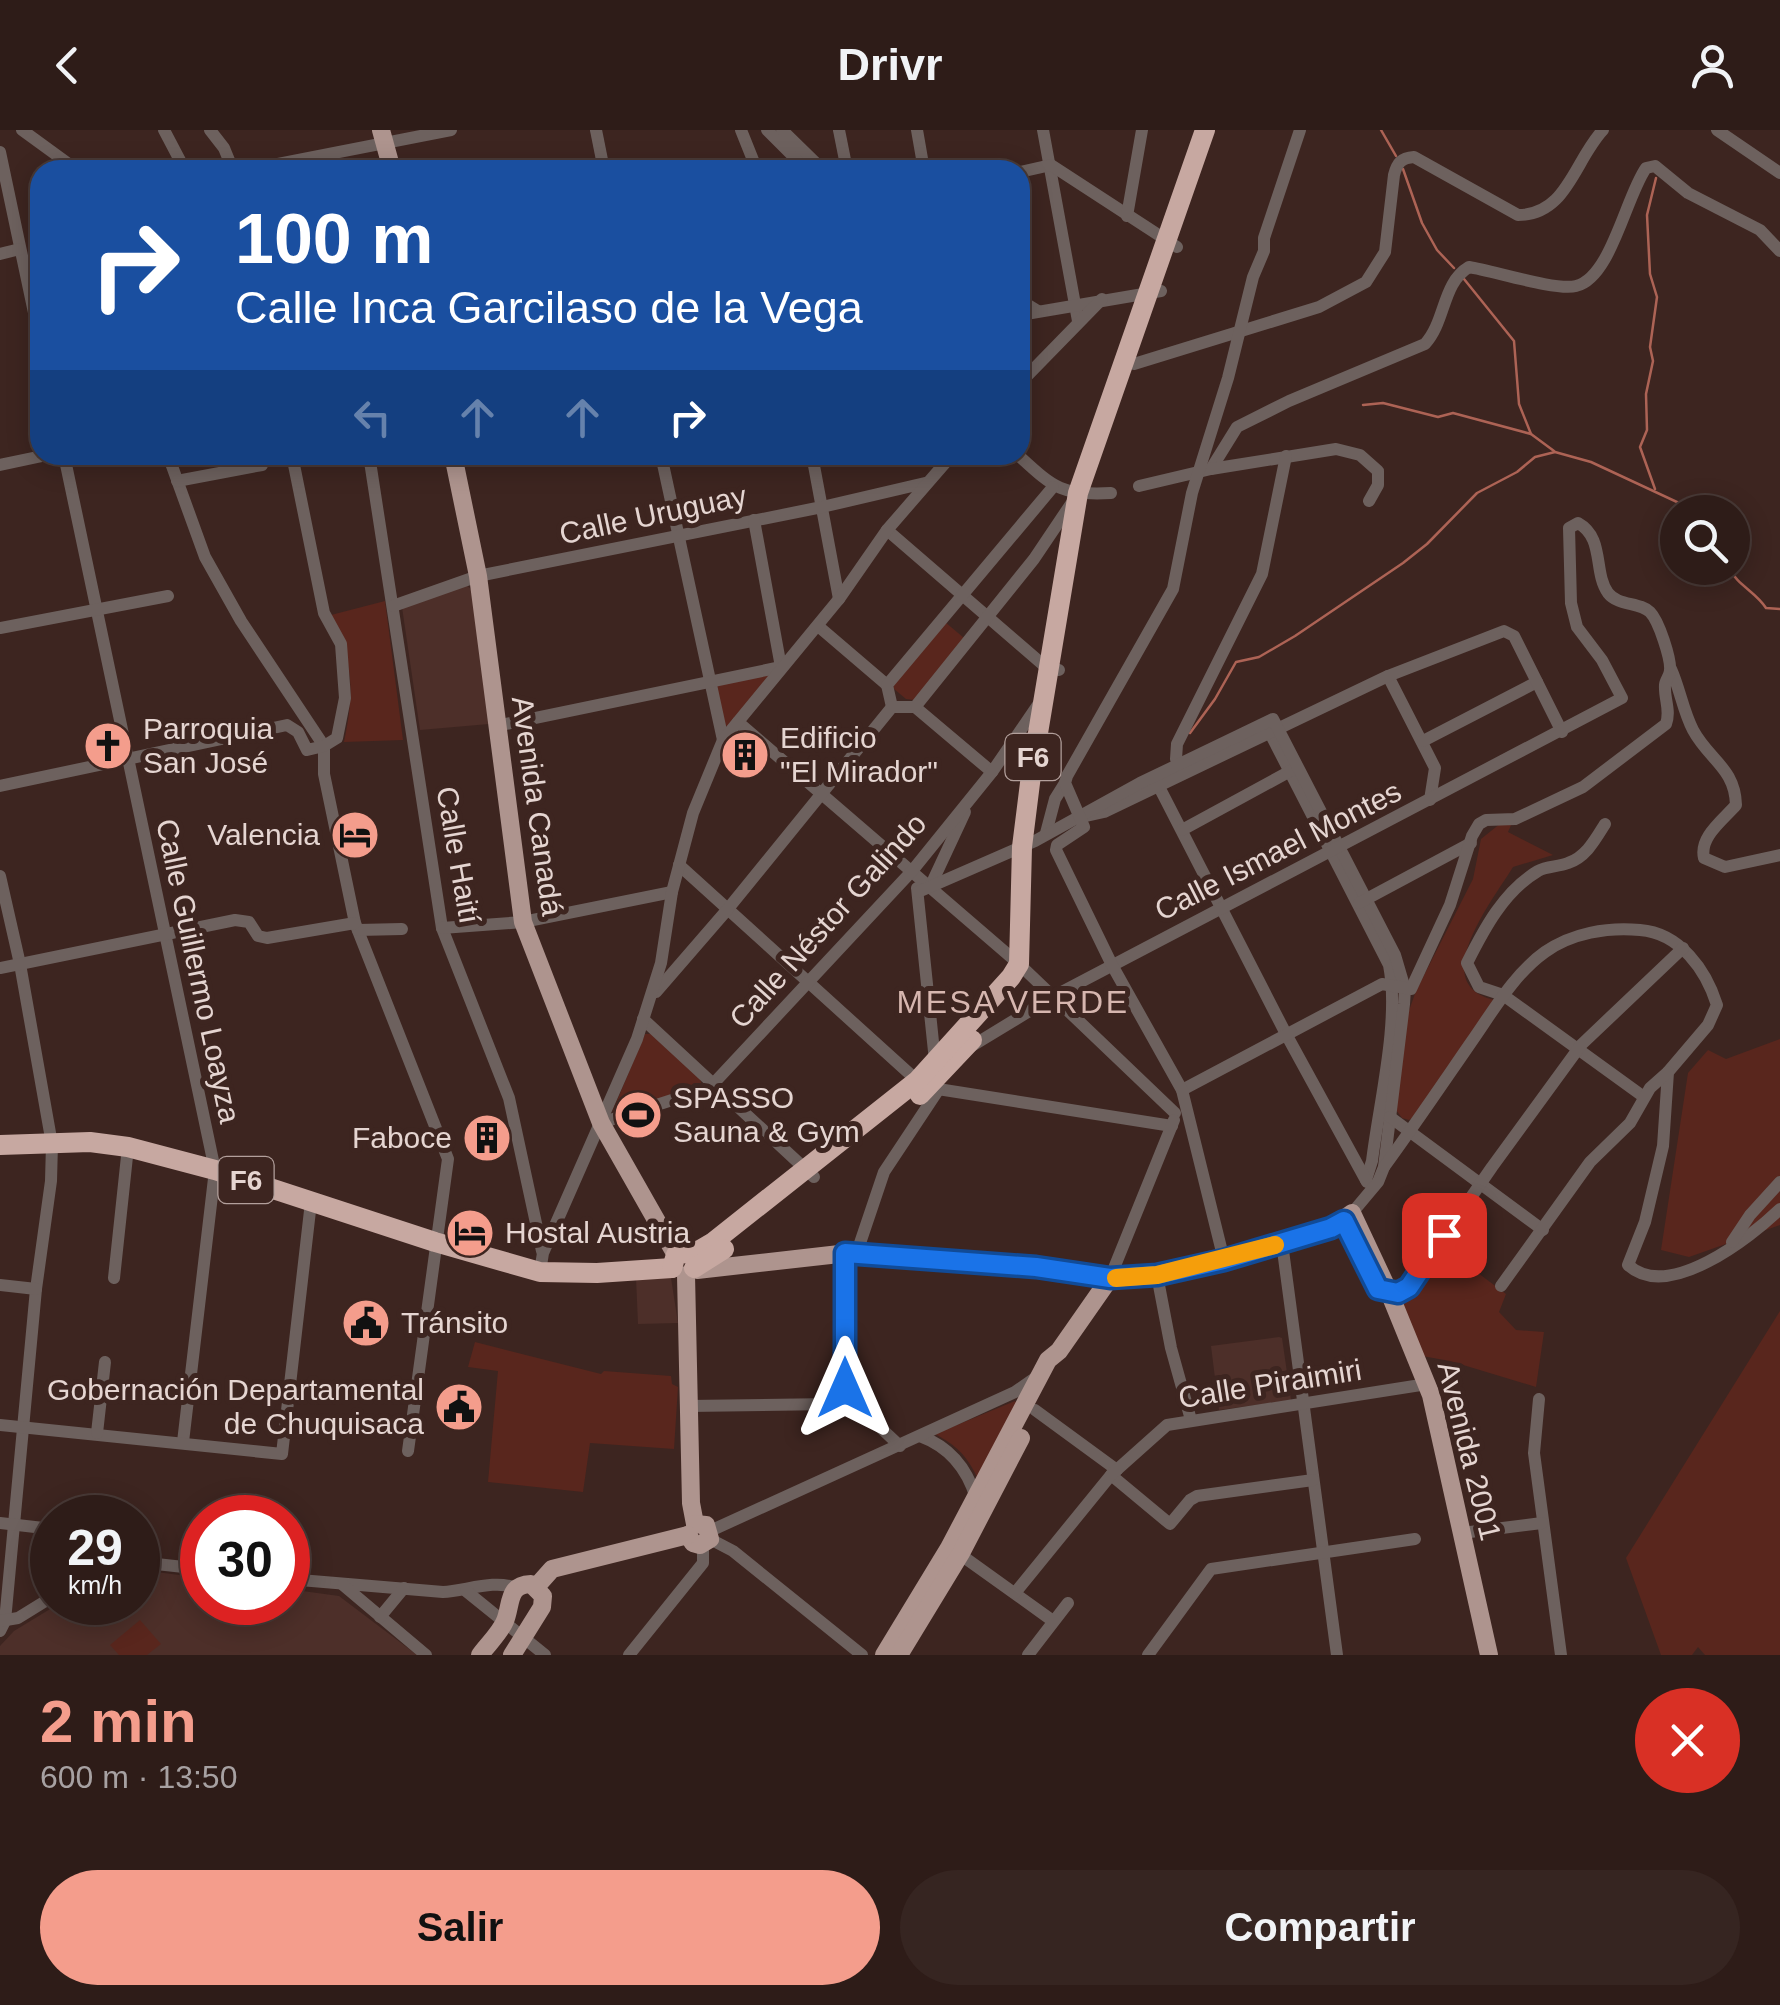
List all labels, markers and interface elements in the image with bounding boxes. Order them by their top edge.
icon: back [40,38,95,93]
icon: person [1685,38,1740,93]
text: Drivr [837,39,943,90]
icon: right [70,200,200,330]
text: 100 m [235,200,433,278]
text: Calle Inca Garcilaso de la Vega [235,282,863,333]
icon: left [345,390,400,445]
icon: ahead [450,390,505,445]
icon: ahead [555,390,610,445]
icon: right [660,390,715,445]
street label: Calle Uruguay [556,479,749,550]
map controls [1660,495,1750,585]
button: search [1660,495,1750,585]
street label: Avenida Canadá [506,694,569,918]
place label: Parroquia San José [143,712,273,779]
church icon: Parroquia San José [82,720,134,772]
place label: Edificio "El Mirador" [780,721,938,788]
building icon: Edificio "El Mirador" [719,729,771,781]
road number: F6 [1006,734,1060,780]
street label: Calle Ismael Montes [1149,774,1406,927]
street label: Calle Haití [430,784,487,927]
street label: Calle Néstor Galindo [723,807,932,1035]
hotel icon: Valencia [329,809,381,861]
street label: Calle Guillermo Loayza [150,816,247,1126]
place label: Valencia [207,818,320,851]
district label: MESA VERDE [896,984,1130,1020]
place label: SPASSO Sauna & Gym [673,1081,860,1148]
sports icon: SPASSO Sauna & Gym [612,1089,664,1141]
building icon: Faboce [461,1112,513,1164]
place label: Faboce [352,1121,452,1154]
road number: F6 [218,1157,274,1203]
pin [1402,1193,1487,1278]
hotel icon: Hostal Austria [444,1207,496,1259]
icon: arrive [1417,1208,1472,1263]
place label: Hostal Austria [505,1216,690,1249]
public building icon: Tránsito [340,1297,392,1349]
place label: Tránsito [401,1306,508,1339]
position arrow [793,1336,897,1440]
street label: Calle Piraimiri [1176,1353,1364,1414]
street label: Avenida 2001 [1431,1358,1508,1544]
place label: Gobernación Departamental de Chuquisaca [47,1373,424,1440]
public building icon: Gobernación Departamental de Chuquisaca [433,1381,485,1433]
speed limit sign: 30 [180,1495,310,1625]
text: 29 [67,1520,123,1576]
text: km/h [68,1571,122,1599]
text: 2 min [40,1688,197,1755]
button: close [1635,1688,1740,1793]
text: 600 m · 13:50 [40,1759,237,1795]
button: Salir [40,1870,880,1985]
button: Compartir [900,1870,1740,1985]

